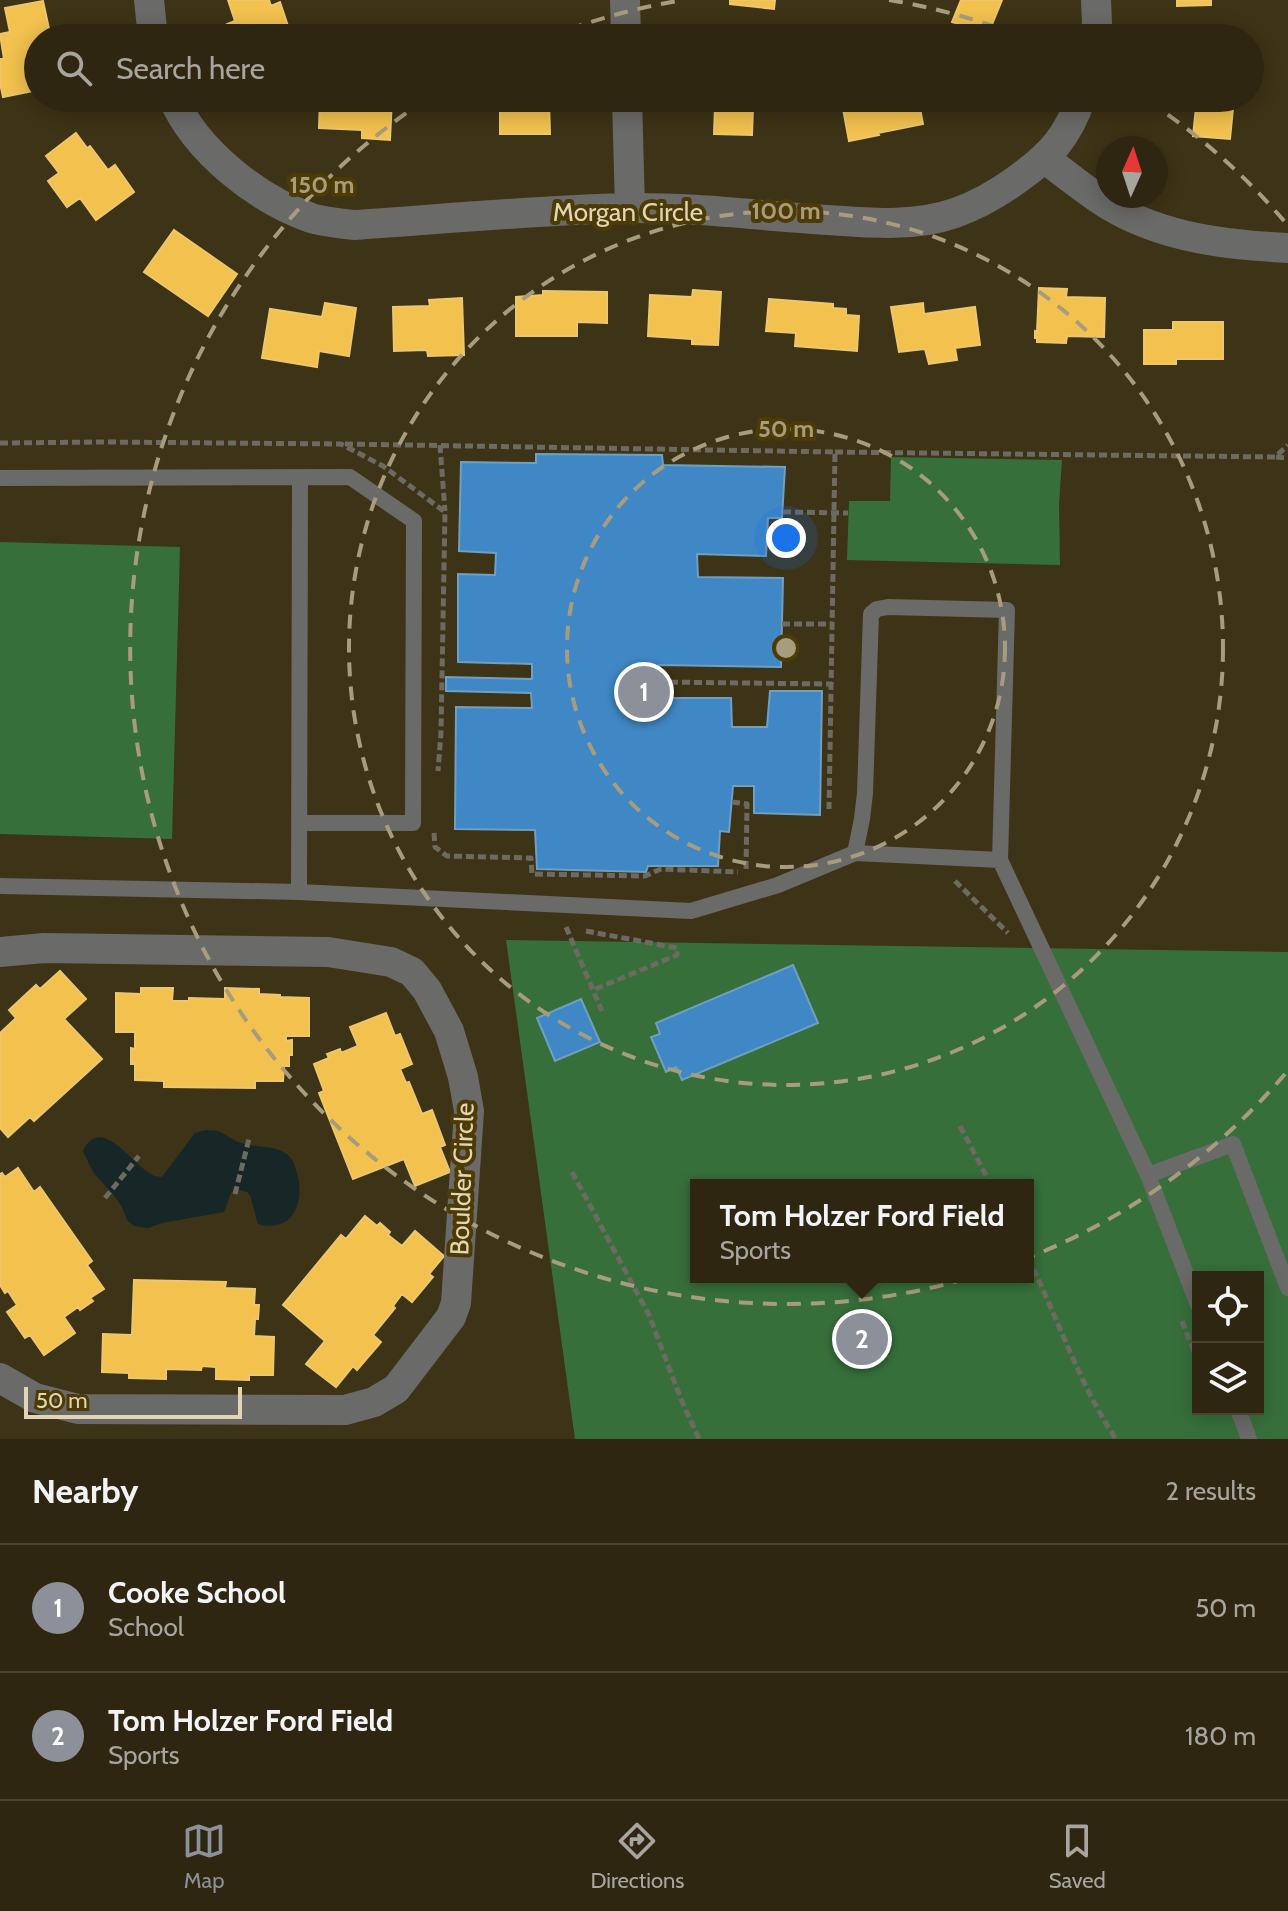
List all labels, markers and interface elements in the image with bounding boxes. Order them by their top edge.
search box [24,24,1264,112]
icon: search [52,46,96,90]
text: Search here [116,50,265,87]
north arrow [1096,136,1168,208]
text: 150 m [290,170,354,199]
street label: Morgan Circle [553,196,703,228]
text: 100 m [751,196,821,225]
text: 50 m [758,414,814,443]
your location [766,518,806,558]
centre of rings [772,634,800,662]
pin: 1 [618,662,670,722]
street label: Boulder Circle [443,1102,481,1256]
popup [690,1179,1034,1283]
text: Tom Holzer Ford Field [719,1197,1005,1234]
text: Sports [719,1234,791,1266]
map controls [1192,1271,1264,1415]
button: locate [1192,1271,1264,1343]
pin: 2 [836,1309,888,1369]
button: layers [1192,1343,1264,1415]
scale bar [24,1383,242,1419]
text: 50 m [36,1387,88,1414]
text: Nearby [32,1470,139,1512]
text: 2 results [1165,1475,1256,1507]
text: Cooke School [108,1574,286,1611]
text: 1 [53,1592,63,1624]
text: 50 m [1195,1592,1256,1624]
text: School [108,1611,184,1643]
text: Tom Holzer Ford Field [108,1702,393,1739]
text: 2 [51,1720,65,1752]
text: 180 m [1185,1720,1256,1752]
text: Sports [108,1739,180,1771]
tab: Map [182,1819,226,1894]
tab: Directions [590,1819,684,1894]
tab: Saved [1049,1819,1106,1894]

